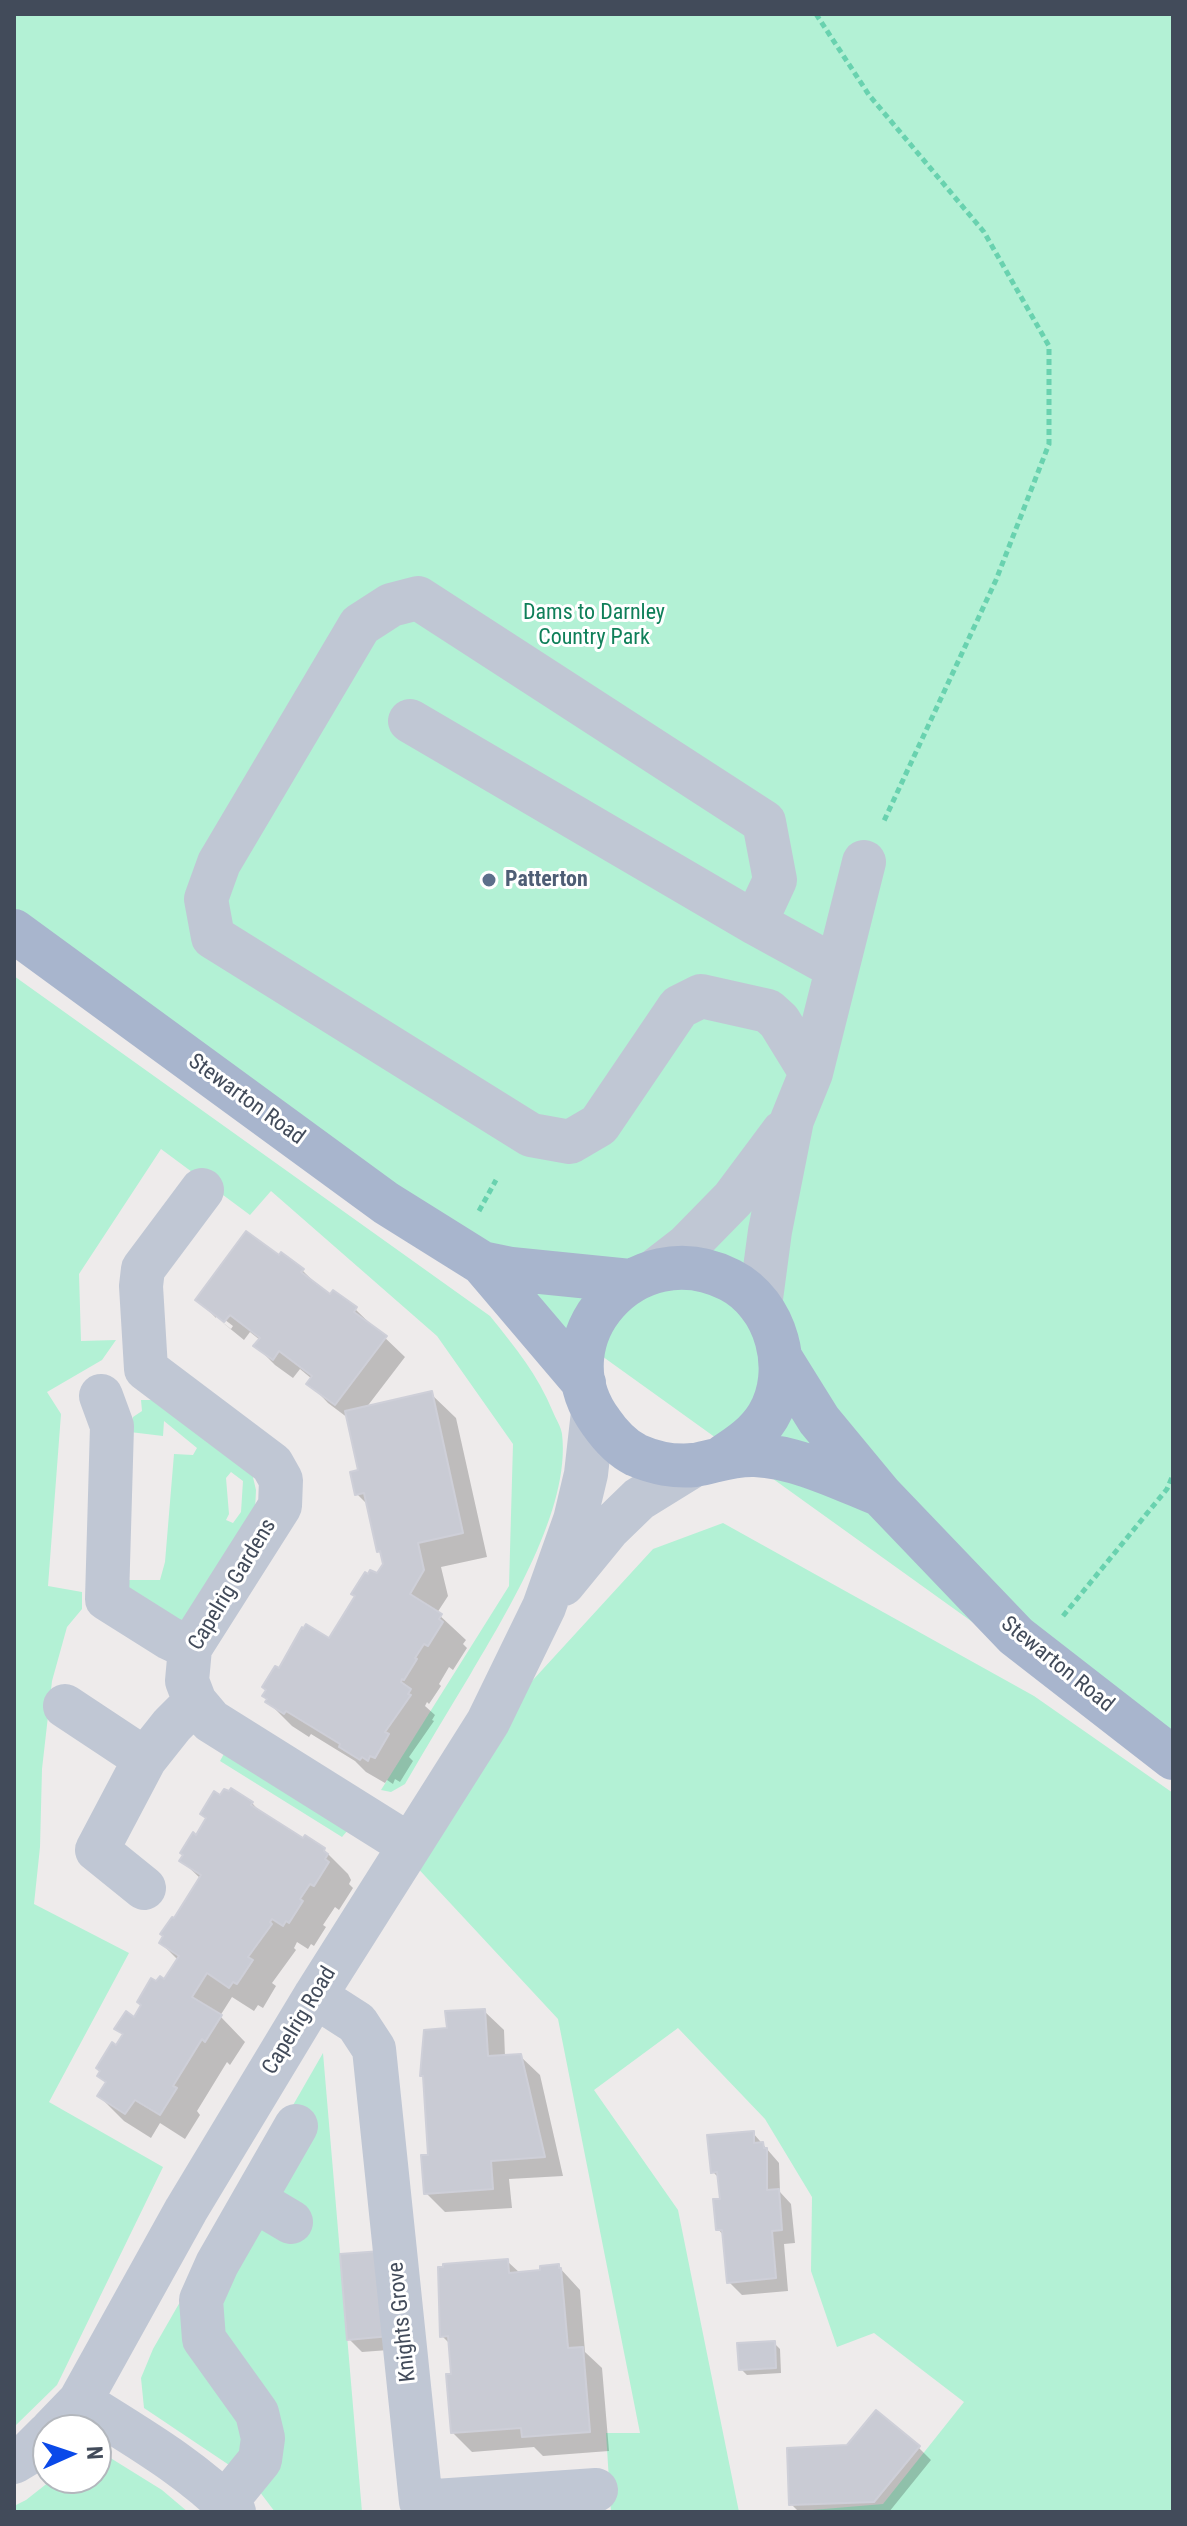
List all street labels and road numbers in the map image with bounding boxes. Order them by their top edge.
street label: Stewarton Road [183,1049,309,1151]
street label: Capelrig Gardens [183,1514,283,1656]
street label: Stewarton Road [995,1611,1119,1719]
street label: Capelrig Road [258,1962,342,2080]
street label: Knights Grove [384,2261,422,2383]

